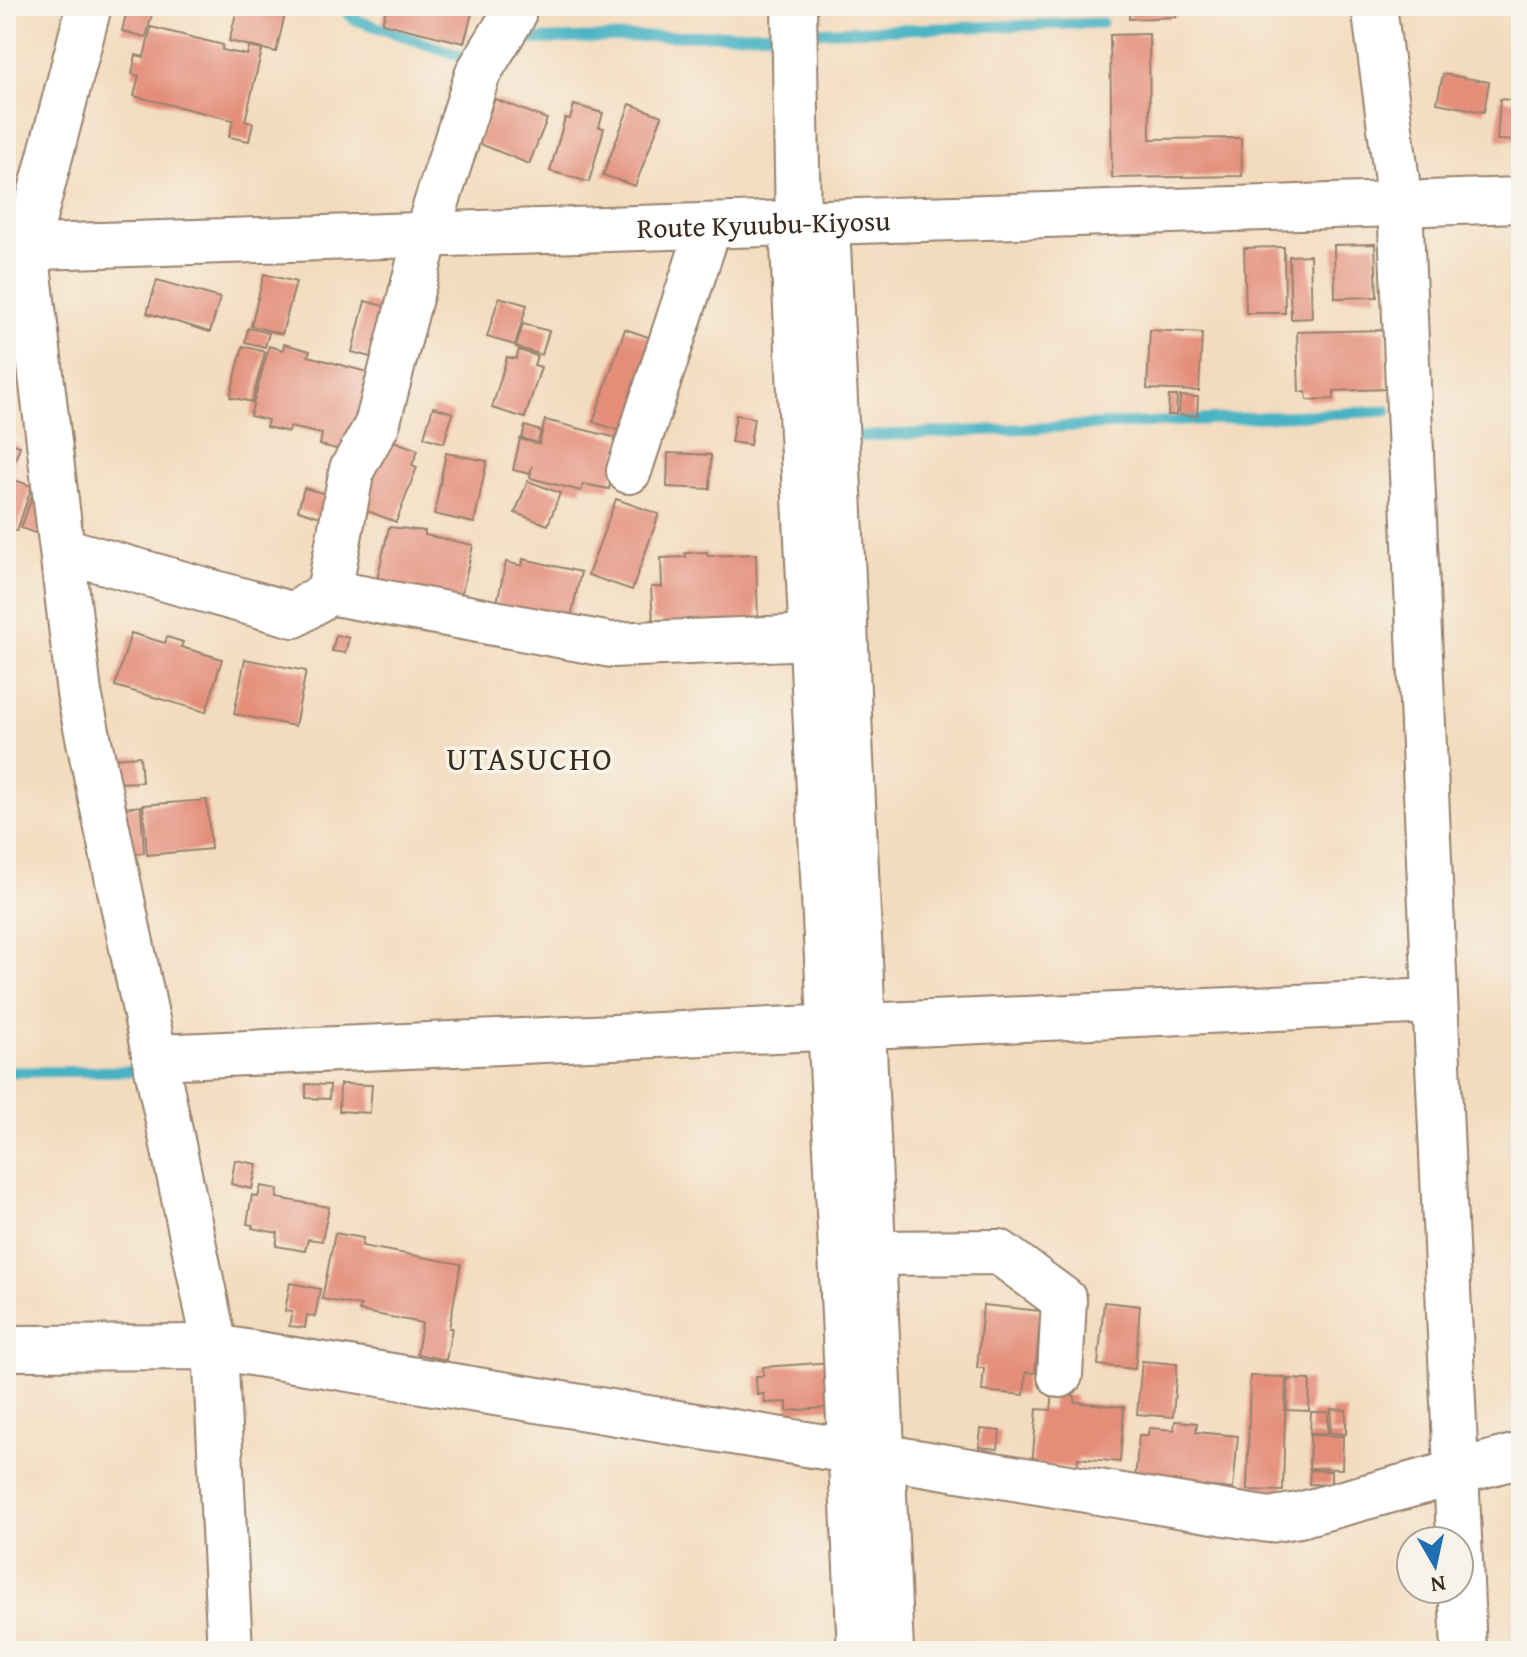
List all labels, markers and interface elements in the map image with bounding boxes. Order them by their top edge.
street label: Route Kyuubu-Kiyosu [636,199,891,248]
district label: UTASUCHO [446,735,614,782]
north arrow [1395,1525,1475,1605]
text: N [1428,1568,1448,1602]

